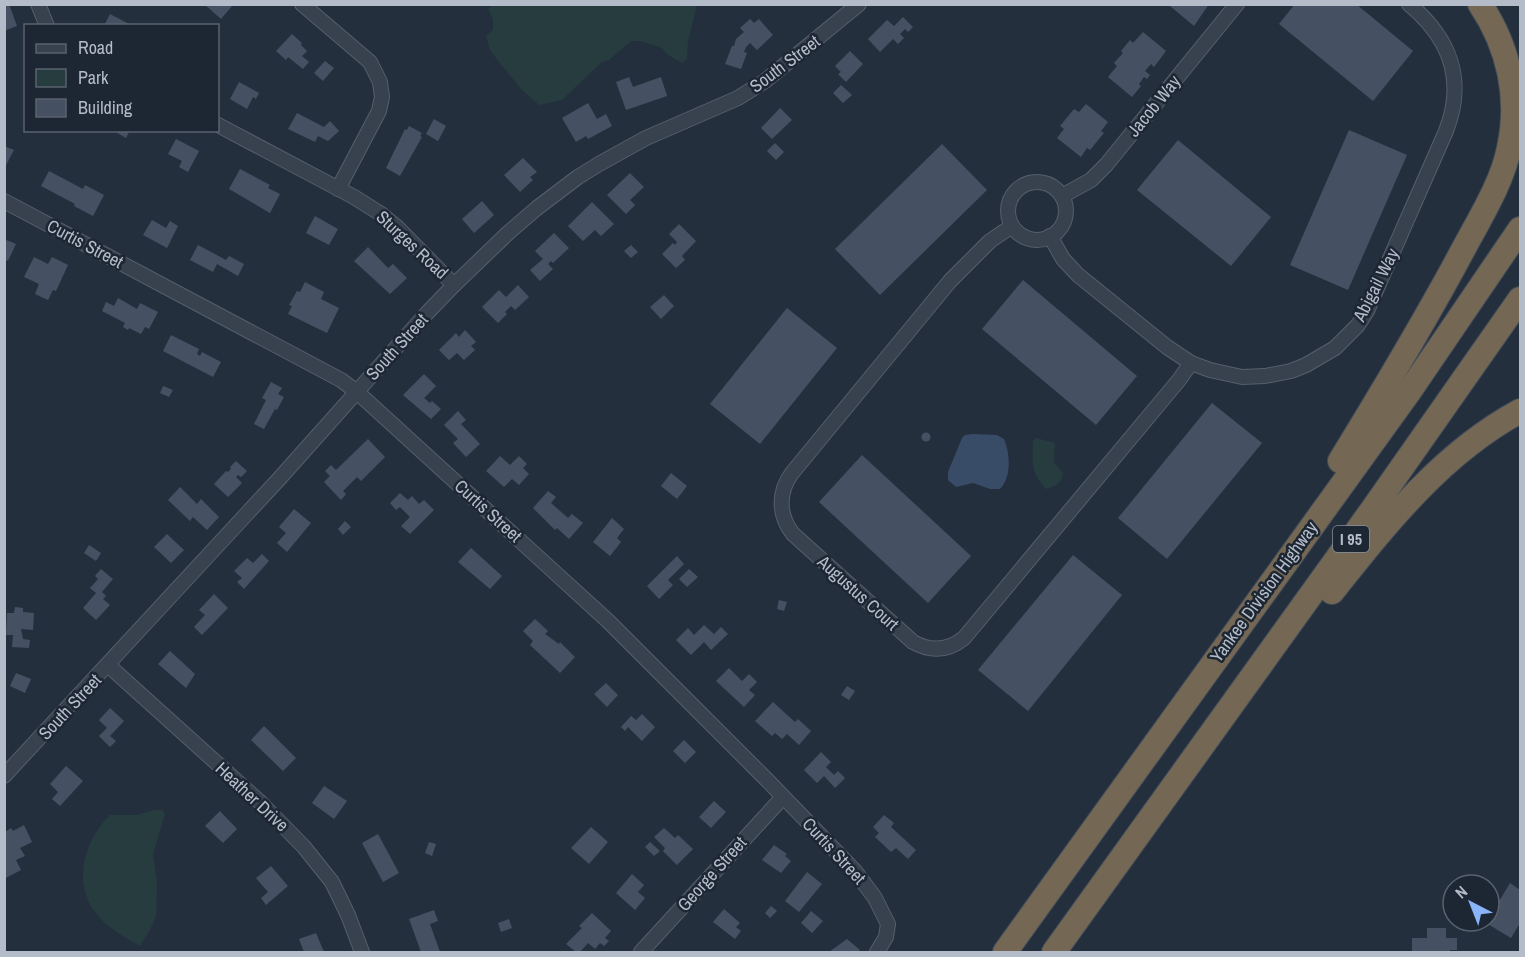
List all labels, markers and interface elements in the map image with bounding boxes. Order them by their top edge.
legend [24,24,219,132]
street label: South Street [744,29,825,98]
text: Road [78,35,113,60]
text: Park [78,65,109,90]
street label: Jacob Way [1121,69,1187,142]
text: Building [78,95,133,120]
street label: Sturges Road [371,205,454,285]
street label: Curtis Street [43,213,128,274]
street label: Abigail Way [1346,243,1405,327]
street label: South Street [360,308,433,386]
street label: Curtis Street [449,474,527,548]
street label: Yankee Division Highway [1204,516,1324,667]
road number: I 95 [1333,526,1369,552]
street label: Augustus Court [811,549,905,636]
street label: South Street [33,668,107,745]
street label: Heather Drive [210,756,294,837]
street label: Curtis Street [797,812,872,889]
street label: George Street [671,831,752,916]
north arrow [1441,873,1501,933]
text: N [1450,881,1472,903]

